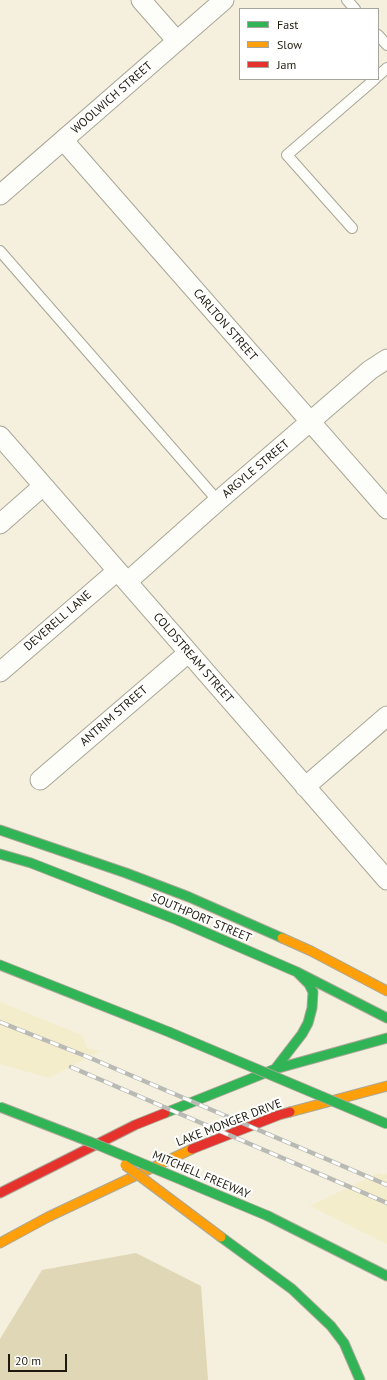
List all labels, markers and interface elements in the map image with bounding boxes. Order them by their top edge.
legend [239,8,379,80]
text: Fast [277,17,298,32]
text: Slow [277,37,302,52]
text: Jam [277,57,296,72]
street label: WOOLWICH STREET [69,59,155,137]
street label: CARLTON STREET [190,286,260,364]
street label: ARGYLE STREET [220,437,292,501]
street label: DEVERELL LANE [21,588,95,654]
street label: COLDSTREAM STREET [150,610,236,706]
street label: ANTRIM STREET [77,683,151,749]
street label: SOUTHPORT STREET [149,890,253,946]
street label: LAKE MONGER DRIVE [174,1096,284,1150]
street label: MITCHELL FREEWAY [150,1148,252,1202]
scale bar [10,1346,69,1372]
text: 20 m [15,1353,41,1368]

